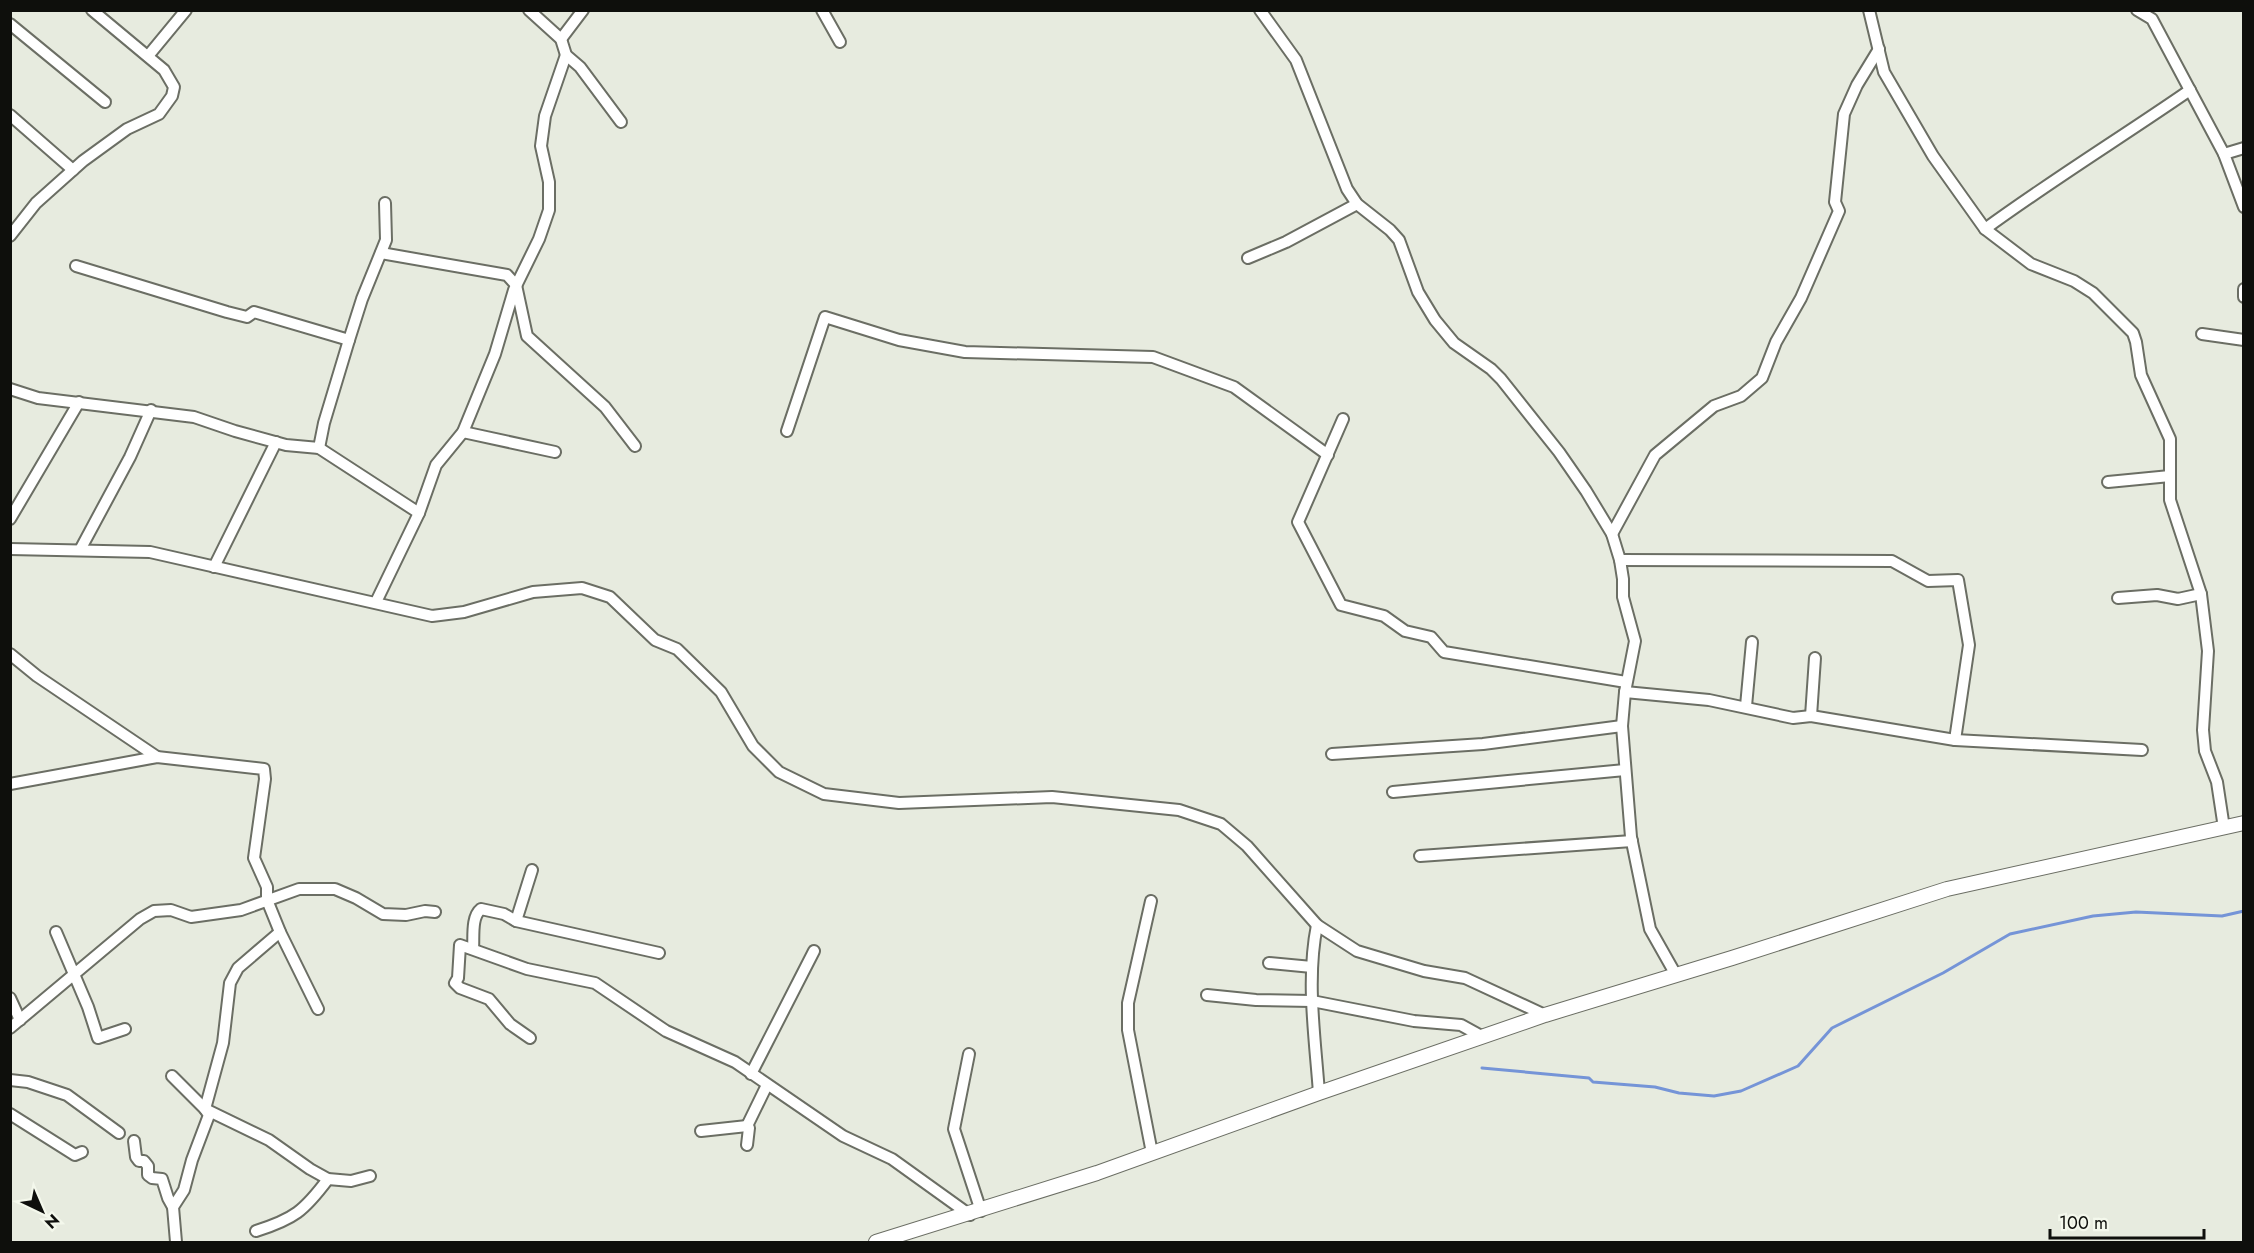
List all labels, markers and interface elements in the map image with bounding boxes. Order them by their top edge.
north arrow [12,1181,72,1241]
scale bar [2050,1202,2204,1240]
text: N [40,1209,65,1234]
text: 100 m [2059,1210,2108,1236]

